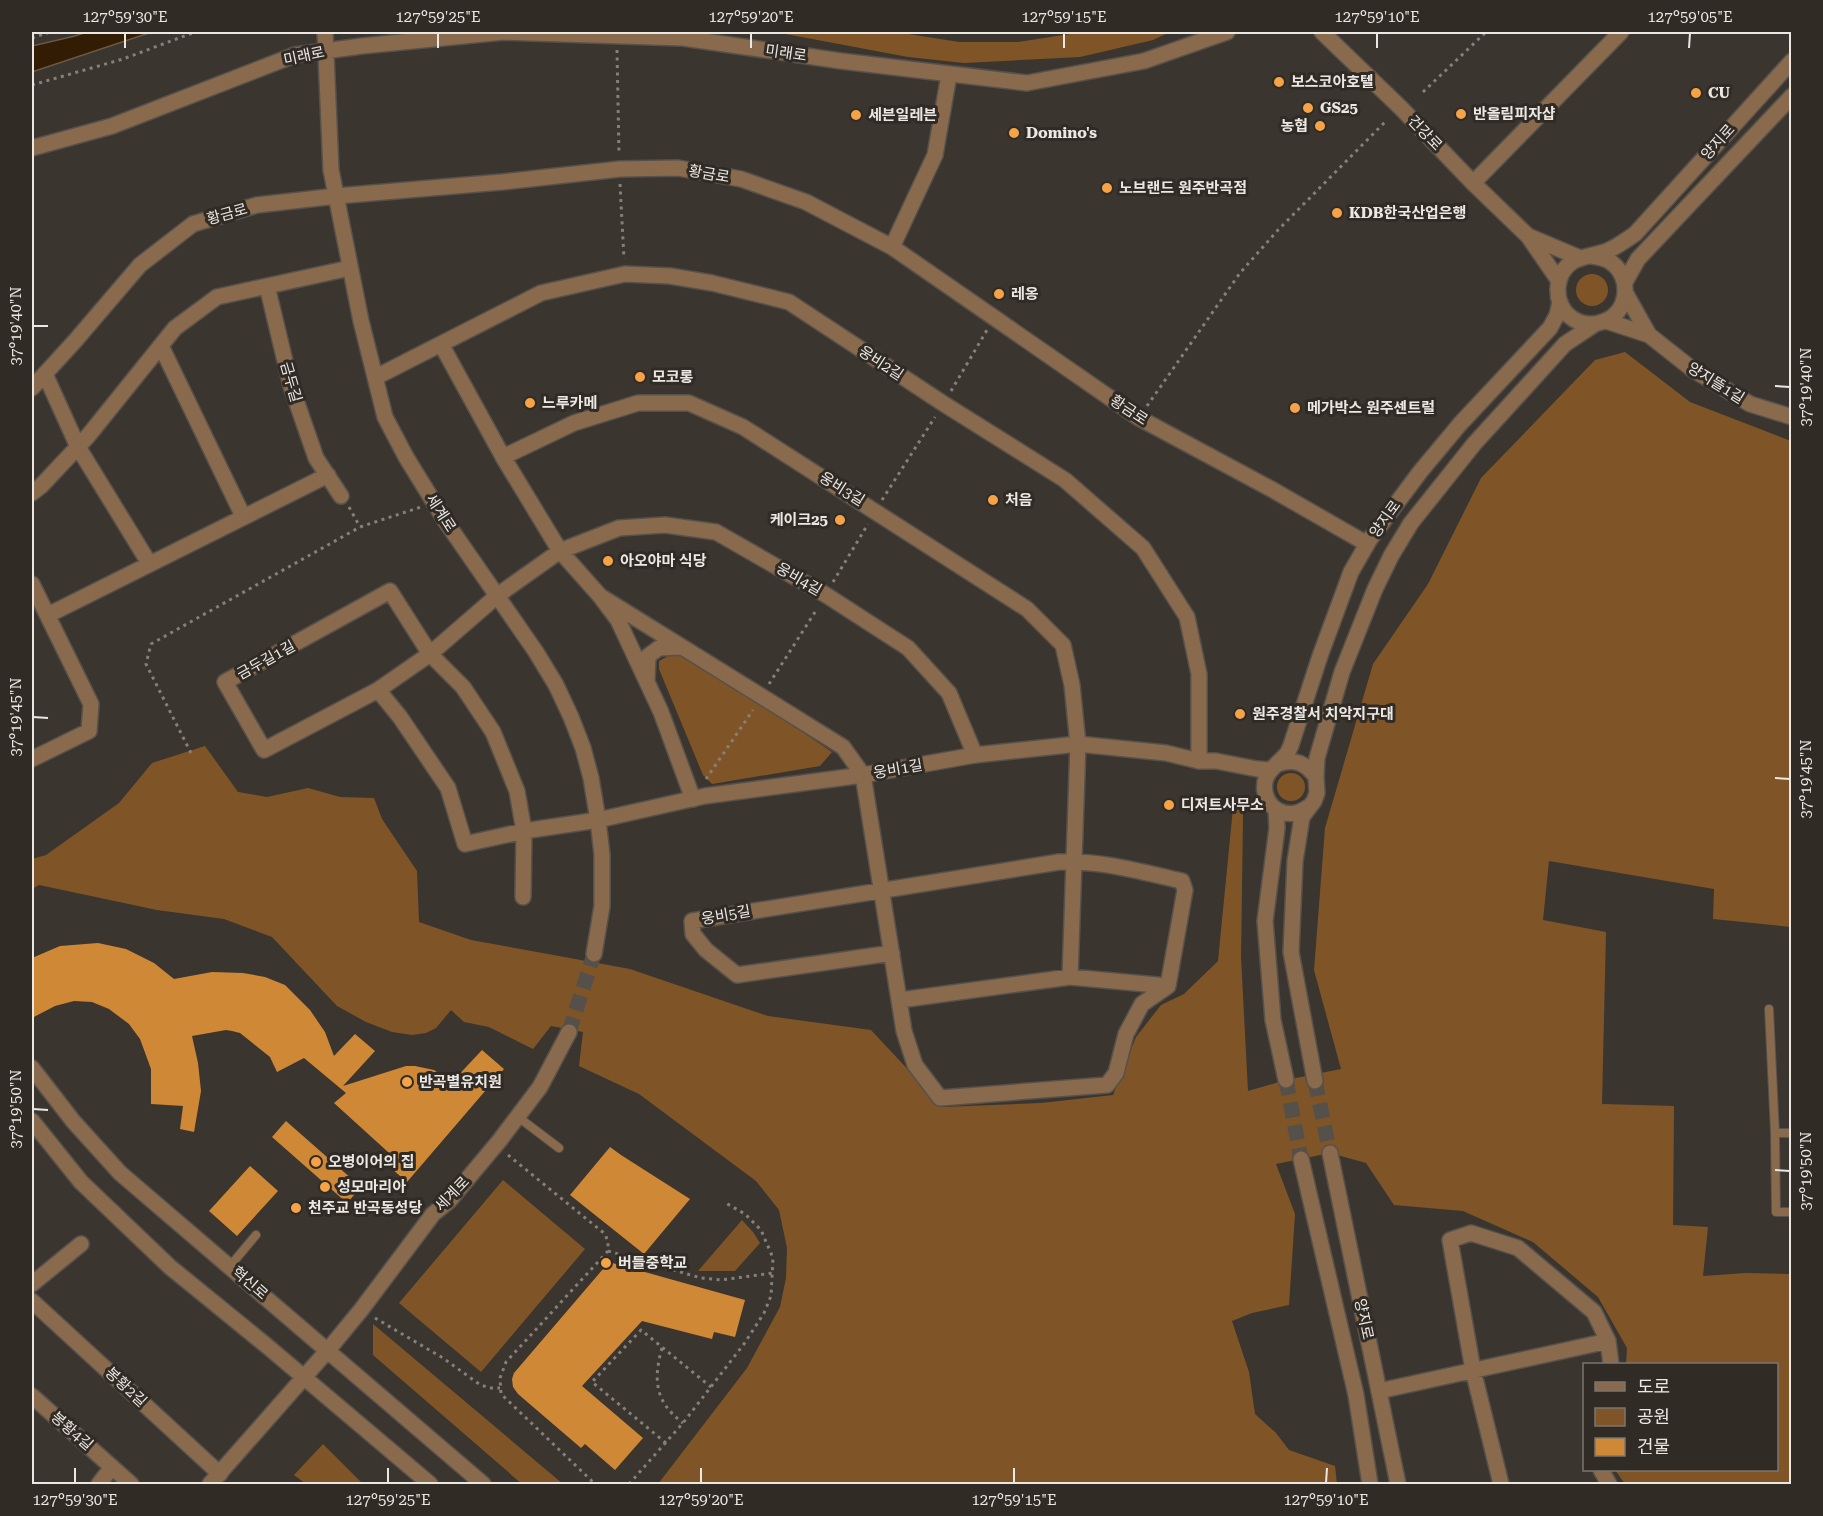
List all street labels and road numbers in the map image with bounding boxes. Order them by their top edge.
street label: 미래로 [764,41,808,65]
street label: 미래로 [282,43,326,69]
street label: 건강로 [1404,112,1446,154]
street label: 양지로 [1697,121,1739,163]
street label: 황금로 [687,162,731,186]
street label: 황금로 [205,200,249,228]
street label: 웅비2길 [855,342,907,384]
street label: 양지뜰1길 [1684,359,1748,407]
street label: 금두길 [277,360,305,404]
street label: 황금로 [1107,391,1151,429]
street label: 웅비3길 [816,468,868,510]
street label: 세계로 [422,491,460,535]
street label: 양지로 [1366,497,1404,541]
street label: 웅비4길 [773,559,825,599]
street label: 금두길1길 [234,637,298,683]
street label: 웅비1길 [872,756,924,782]
street label: 웅비5길 [700,902,752,928]
street label: 세계로 [431,1173,473,1215]
street label: 혁신로 [228,1263,272,1303]
street label: 양지로 [1351,1297,1377,1341]
street label: 봉황2길 [102,1363,150,1411]
street label: 봉황4길 [47,1408,97,1454]

